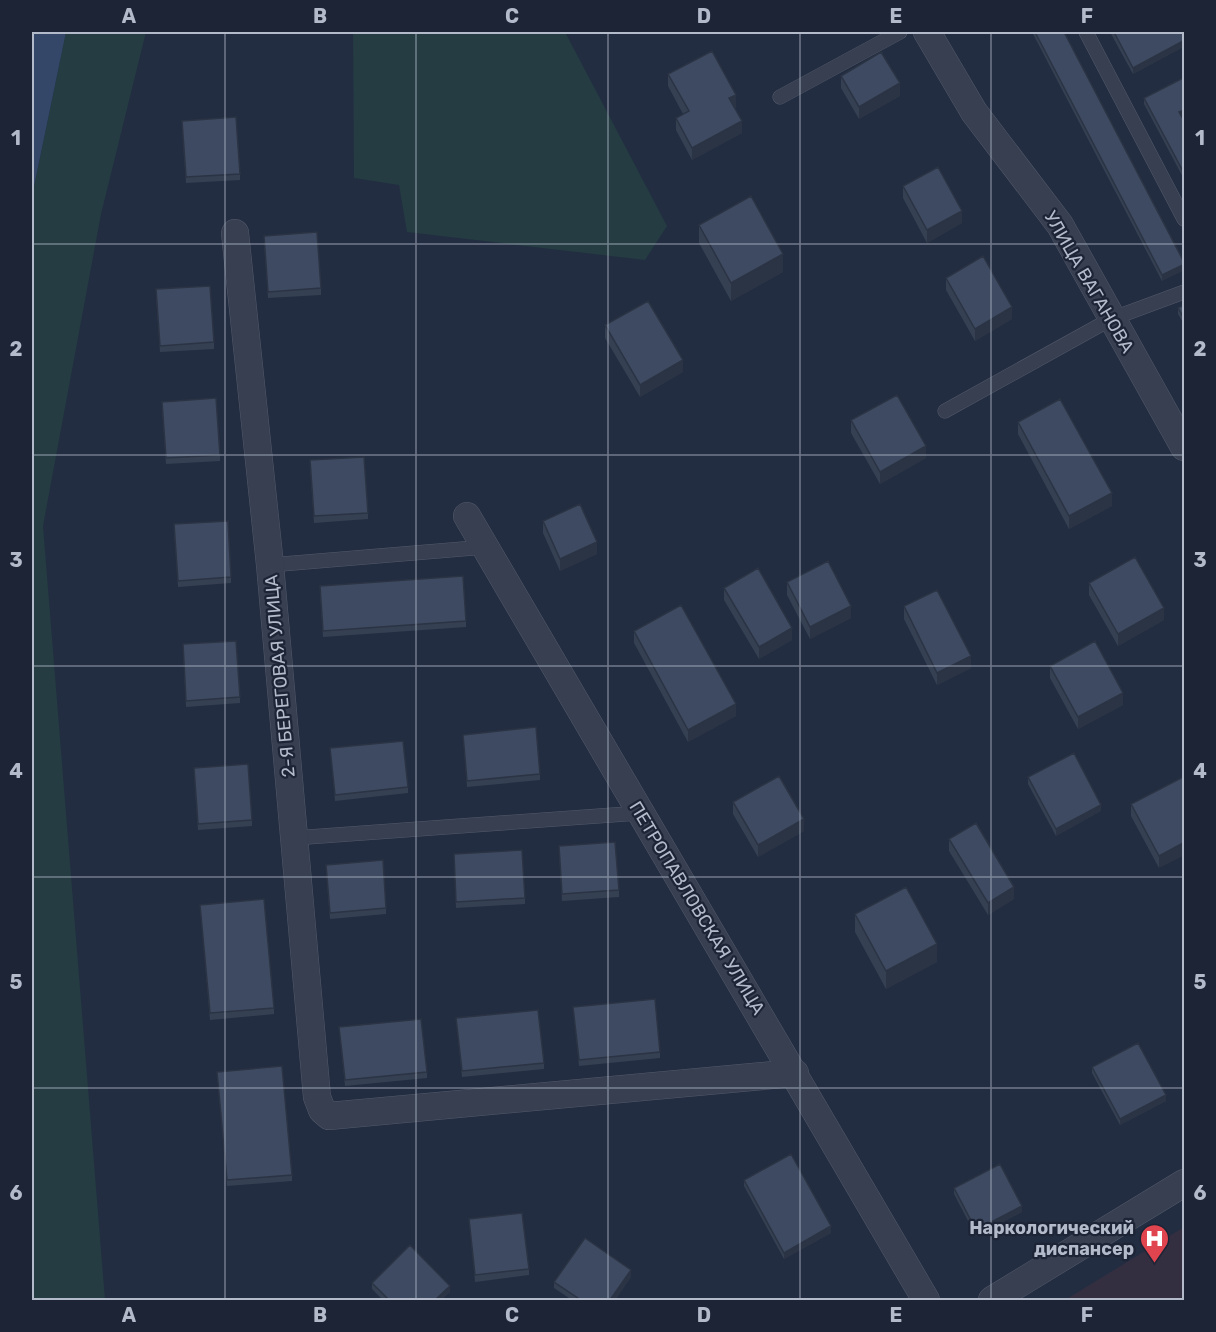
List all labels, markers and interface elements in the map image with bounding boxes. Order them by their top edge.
text: A [122,4,137,28]
text: B [313,4,327,28]
text: C [505,4,519,28]
text: D [697,4,711,28]
text: E [890,4,902,28]
text: F [1081,4,1093,28]
text: 1 [11,126,21,150]
text: 1 [1195,126,1205,150]
street label: УЛИЦА ВАГАНОВА [1039,207,1139,357]
text: 2 [10,337,23,361]
text: 2 [1194,337,1207,361]
text: 3 [9,548,23,572]
text: 3 [1193,548,1207,572]
street label: 2-Я БЕРЕГОВАЯ УЛИЦА [260,574,300,778]
text: 4 [9,759,23,783]
text: 4 [1193,759,1207,783]
street label: ПЕТРОПАВЛОВСКАЯ УЛИЦА [624,797,770,1019]
text: 5 [10,970,23,994]
text: 5 [1194,970,1207,994]
text: 6 [9,1181,23,1205]
text: 6 [1193,1181,1207,1205]
place label: Наркологический диспансер [969,1217,1134,1260]
hospital icon: Наркологический диспансер [1139,1222,1171,1264]
text: A [122,1303,137,1327]
text: B [313,1303,327,1327]
text: C [505,1303,519,1327]
text: D [697,1303,711,1327]
text: E [890,1303,902,1327]
text: F [1081,1303,1093,1327]

